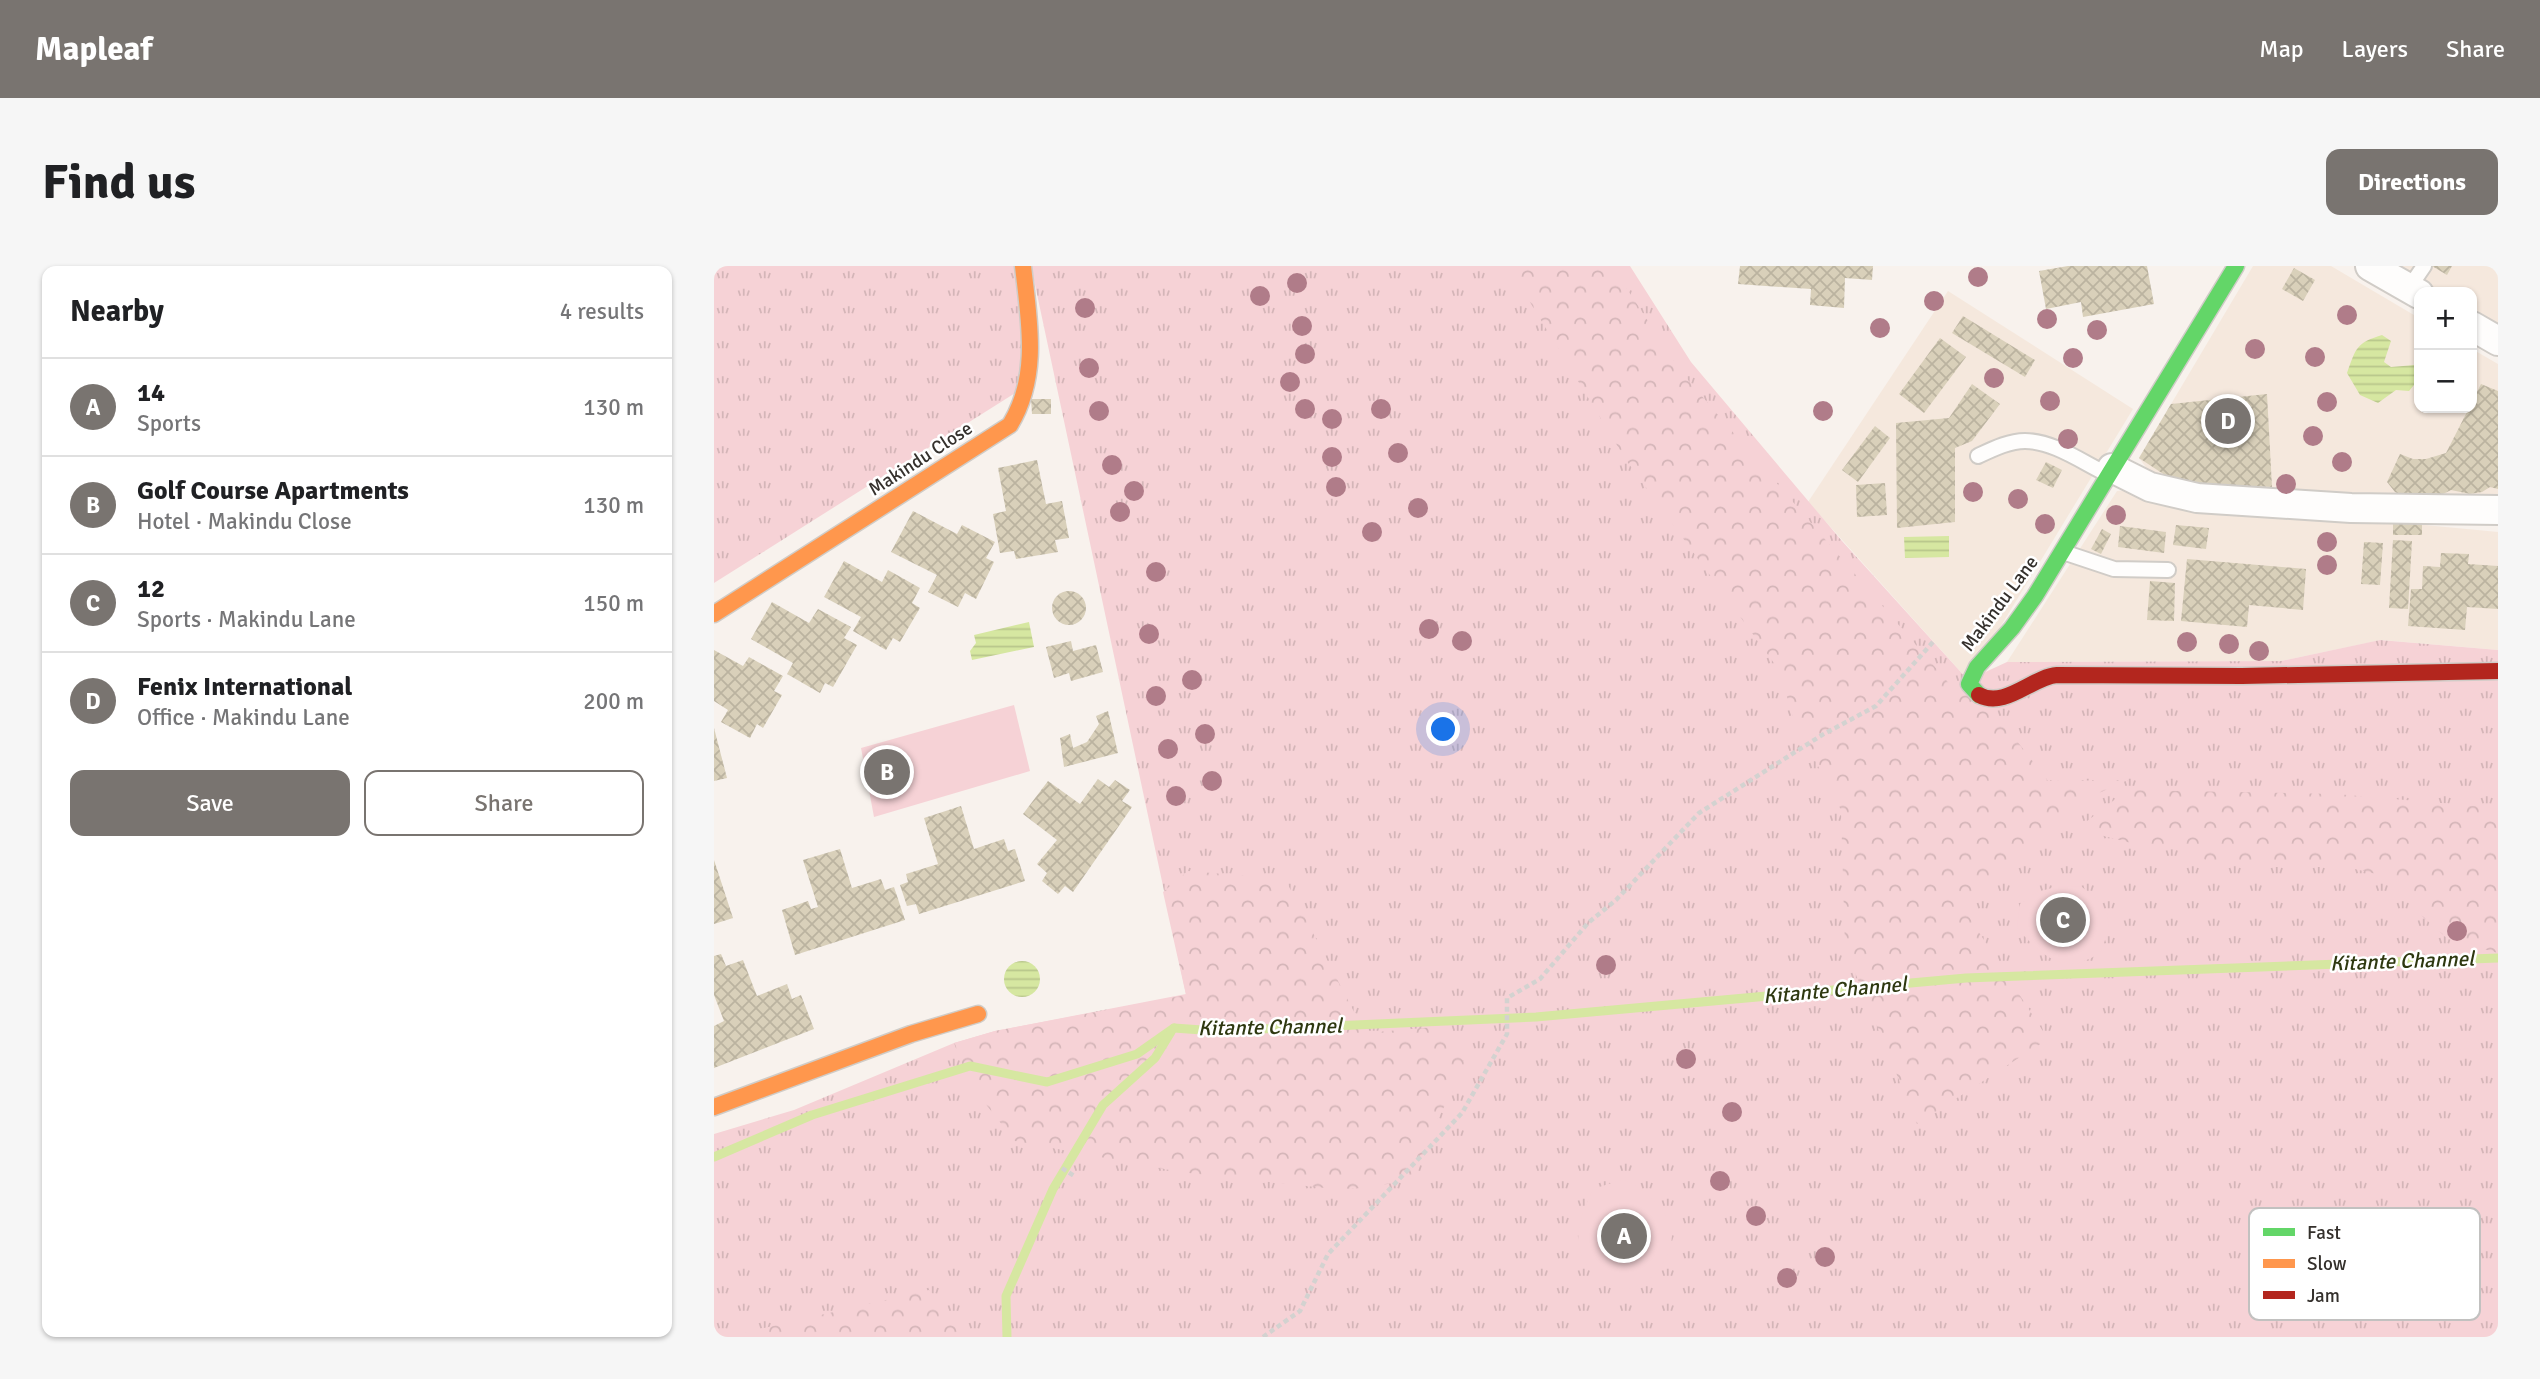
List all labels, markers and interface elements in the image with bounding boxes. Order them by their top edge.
text: Mapleaf [35,29,152,70]
text: Map [2259,34,2304,64]
text: Layers [2342,34,2408,64]
text: Share [2446,34,2505,64]
button: Directions [2326,149,2498,215]
text: Find us [42,152,195,212]
map controls [2414,287,2477,413]
button: + [2414,287,2477,350]
text: Nearby [70,293,164,330]
text: 4 results [560,297,644,326]
button: − [2414,350,2477,413]
text: 14 [137,377,165,409]
text: A [86,393,100,422]
text: 130 m [583,393,644,422]
pin: D [2205,395,2251,447]
text: Sports [137,409,201,438]
street label: Makindu Close [864,416,977,501]
text: Golf Course Apartments [137,475,409,507]
text: B [86,491,100,520]
text: 130 m [583,491,644,520]
text: Hotel · Makindu Close [137,507,352,536]
street label: Makindu Lane [1956,551,2044,656]
text: 12 [137,573,165,605]
text: C [86,589,100,618]
text: 150 m [583,589,644,618]
text: Sports · Makindu Lane [137,605,356,634]
text: Fenix International [137,671,352,703]
text: D [85,687,101,716]
text: 200 m [583,687,644,716]
text: Office · Makindu Lane [137,703,350,732]
your location [1426,712,1460,746]
pin: B [864,746,910,798]
button: Save [70,770,350,836]
button: Share [364,770,644,836]
pin: C [2040,894,2086,946]
water label: Kitante Channel [2329,945,2476,977]
water label: Kitante Channel [1762,971,1910,1009]
water label: Kitante Channel [1198,1013,1344,1041]
legend [2249,1208,2480,1320]
pin: A [1601,1210,1647,1262]
text: Fast [2307,1221,2341,1245]
text: Slow [2307,1252,2347,1276]
text: Jam [2307,1284,2340,1308]

